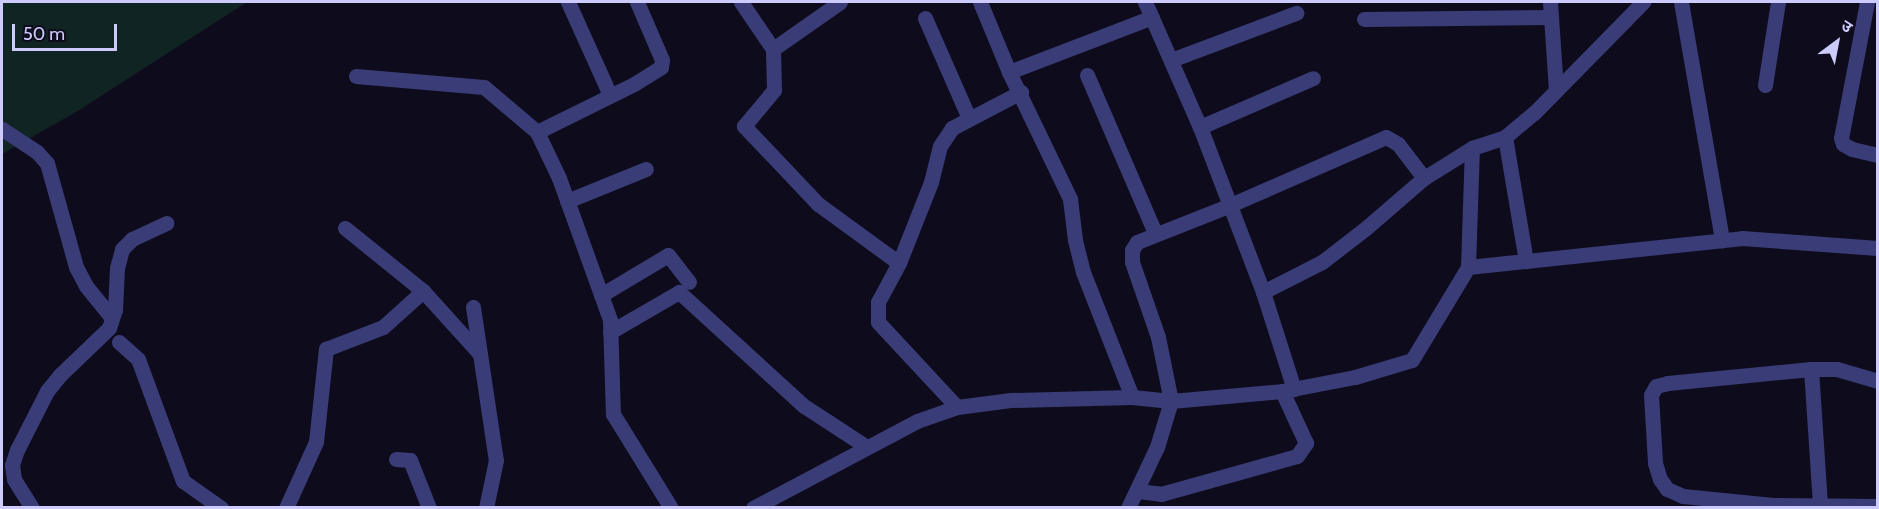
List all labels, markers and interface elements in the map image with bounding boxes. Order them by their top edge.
scale bar [15,12,120,50]
north arrow [1807,12,1867,72]
text: उ [1838,16,1856,37]
text: 50 m [23,23,65,45]

